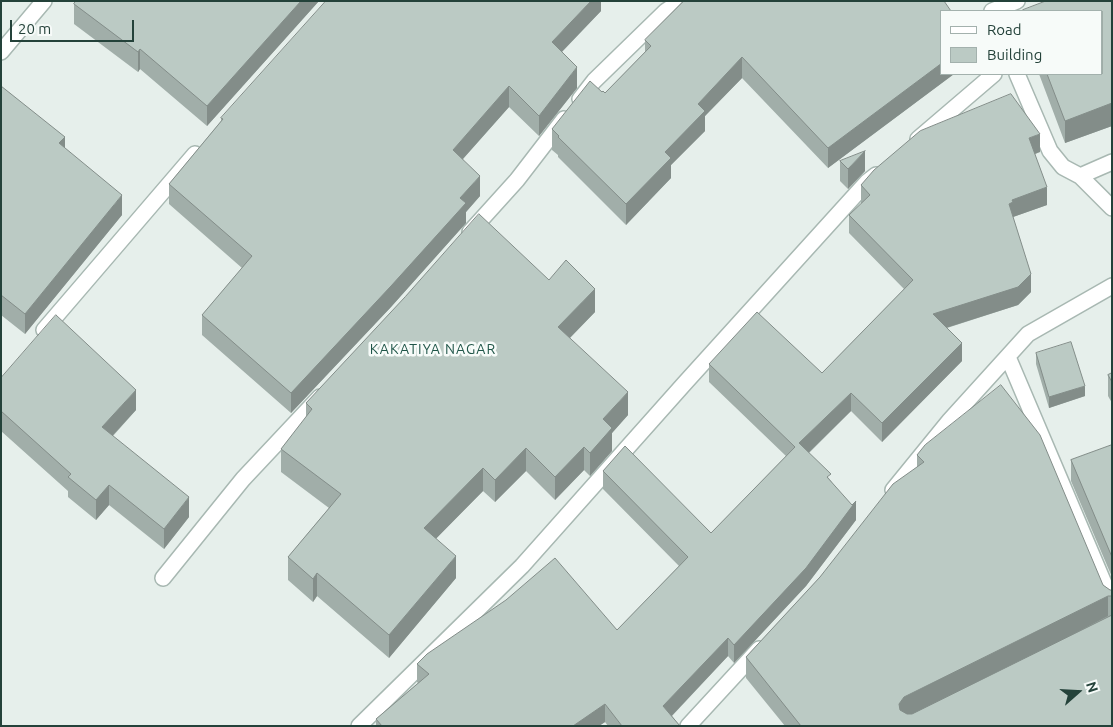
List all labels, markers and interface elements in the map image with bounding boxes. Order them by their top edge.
scale bar [12,10,136,42]
legend [940,10,1103,75]
text: 20 m [18,20,51,37]
text: Road [987,21,1022,38]
text: Building [987,46,1042,63]
district label: KAKATIYA NAGAR [368,341,498,357]
north arrow [1053,667,1103,717]
text: N [1083,680,1101,695]

